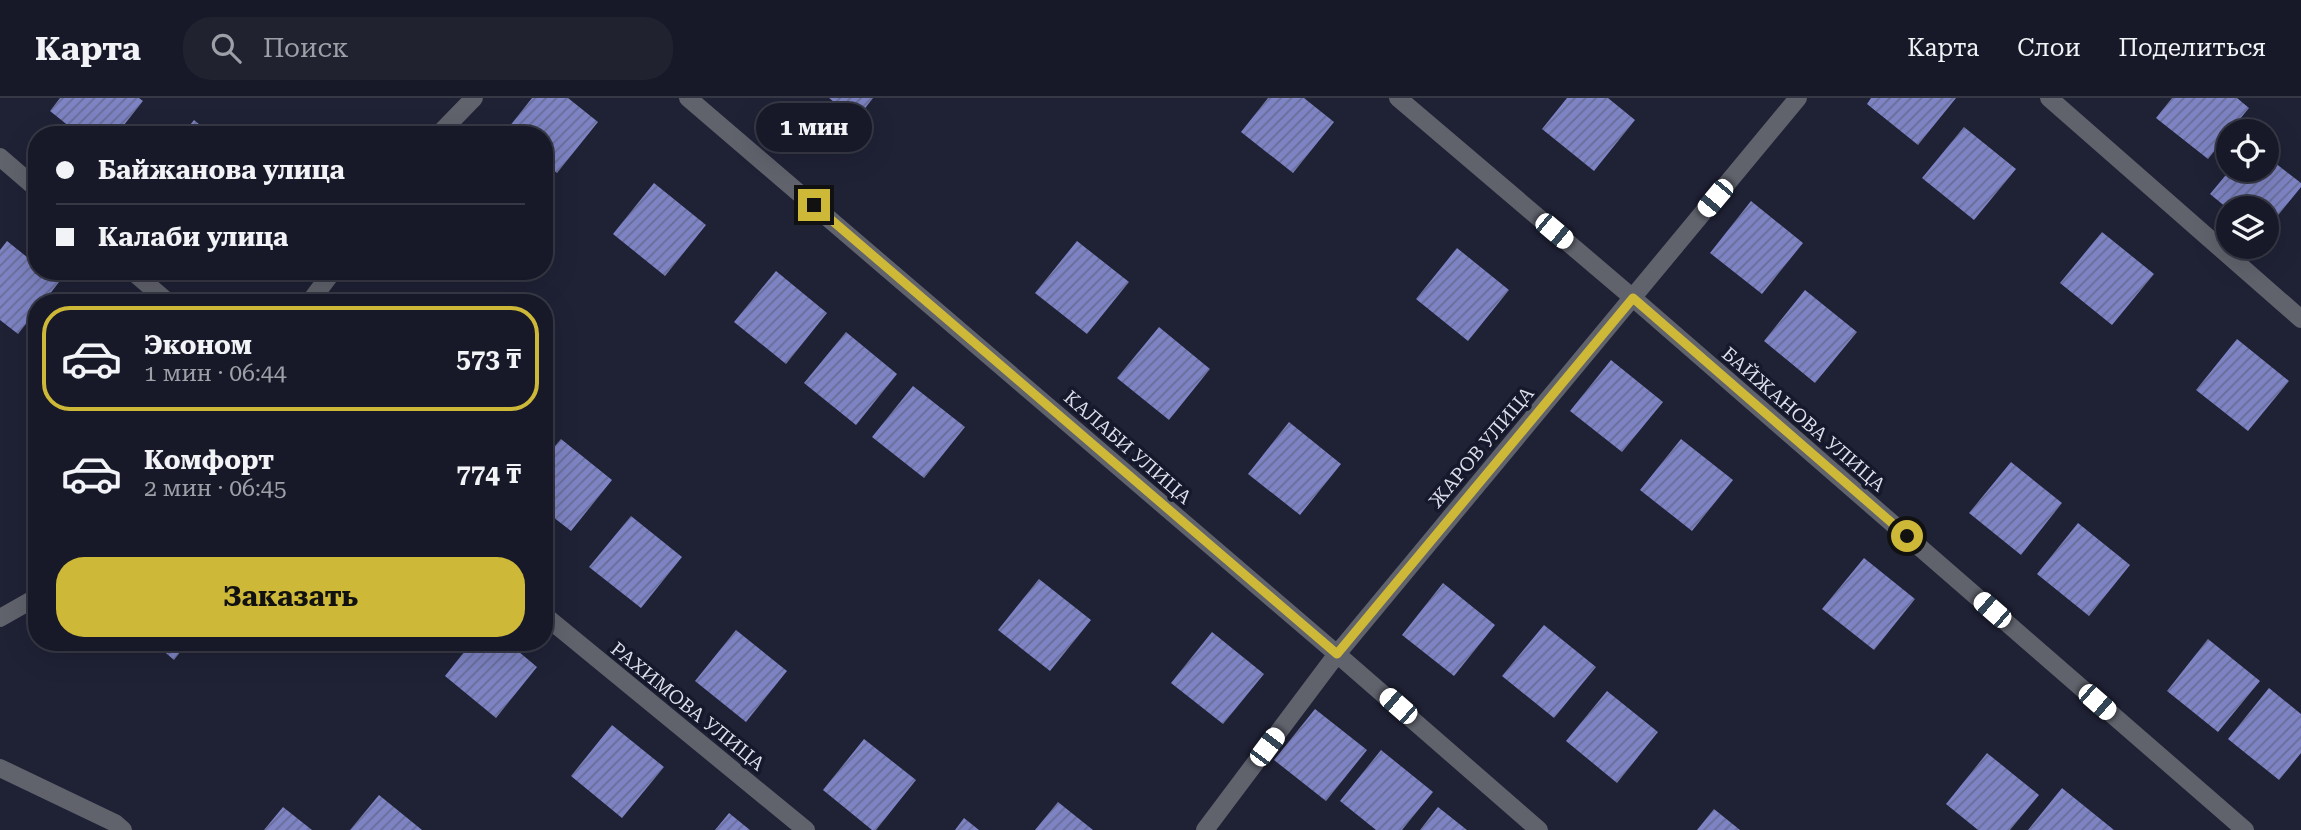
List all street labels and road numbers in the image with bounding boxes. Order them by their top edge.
street label: БАЙЖАНОВА УЛИЦА [1717,342,1891,497]
street label: ЖАРОВ УЛИЦА [1424,382,1539,512]
street label: КАЛАБИ УЛИЦА [1059,386,1197,509]
street label: РАХИМОВА УЛИЦА [606,637,770,776]

